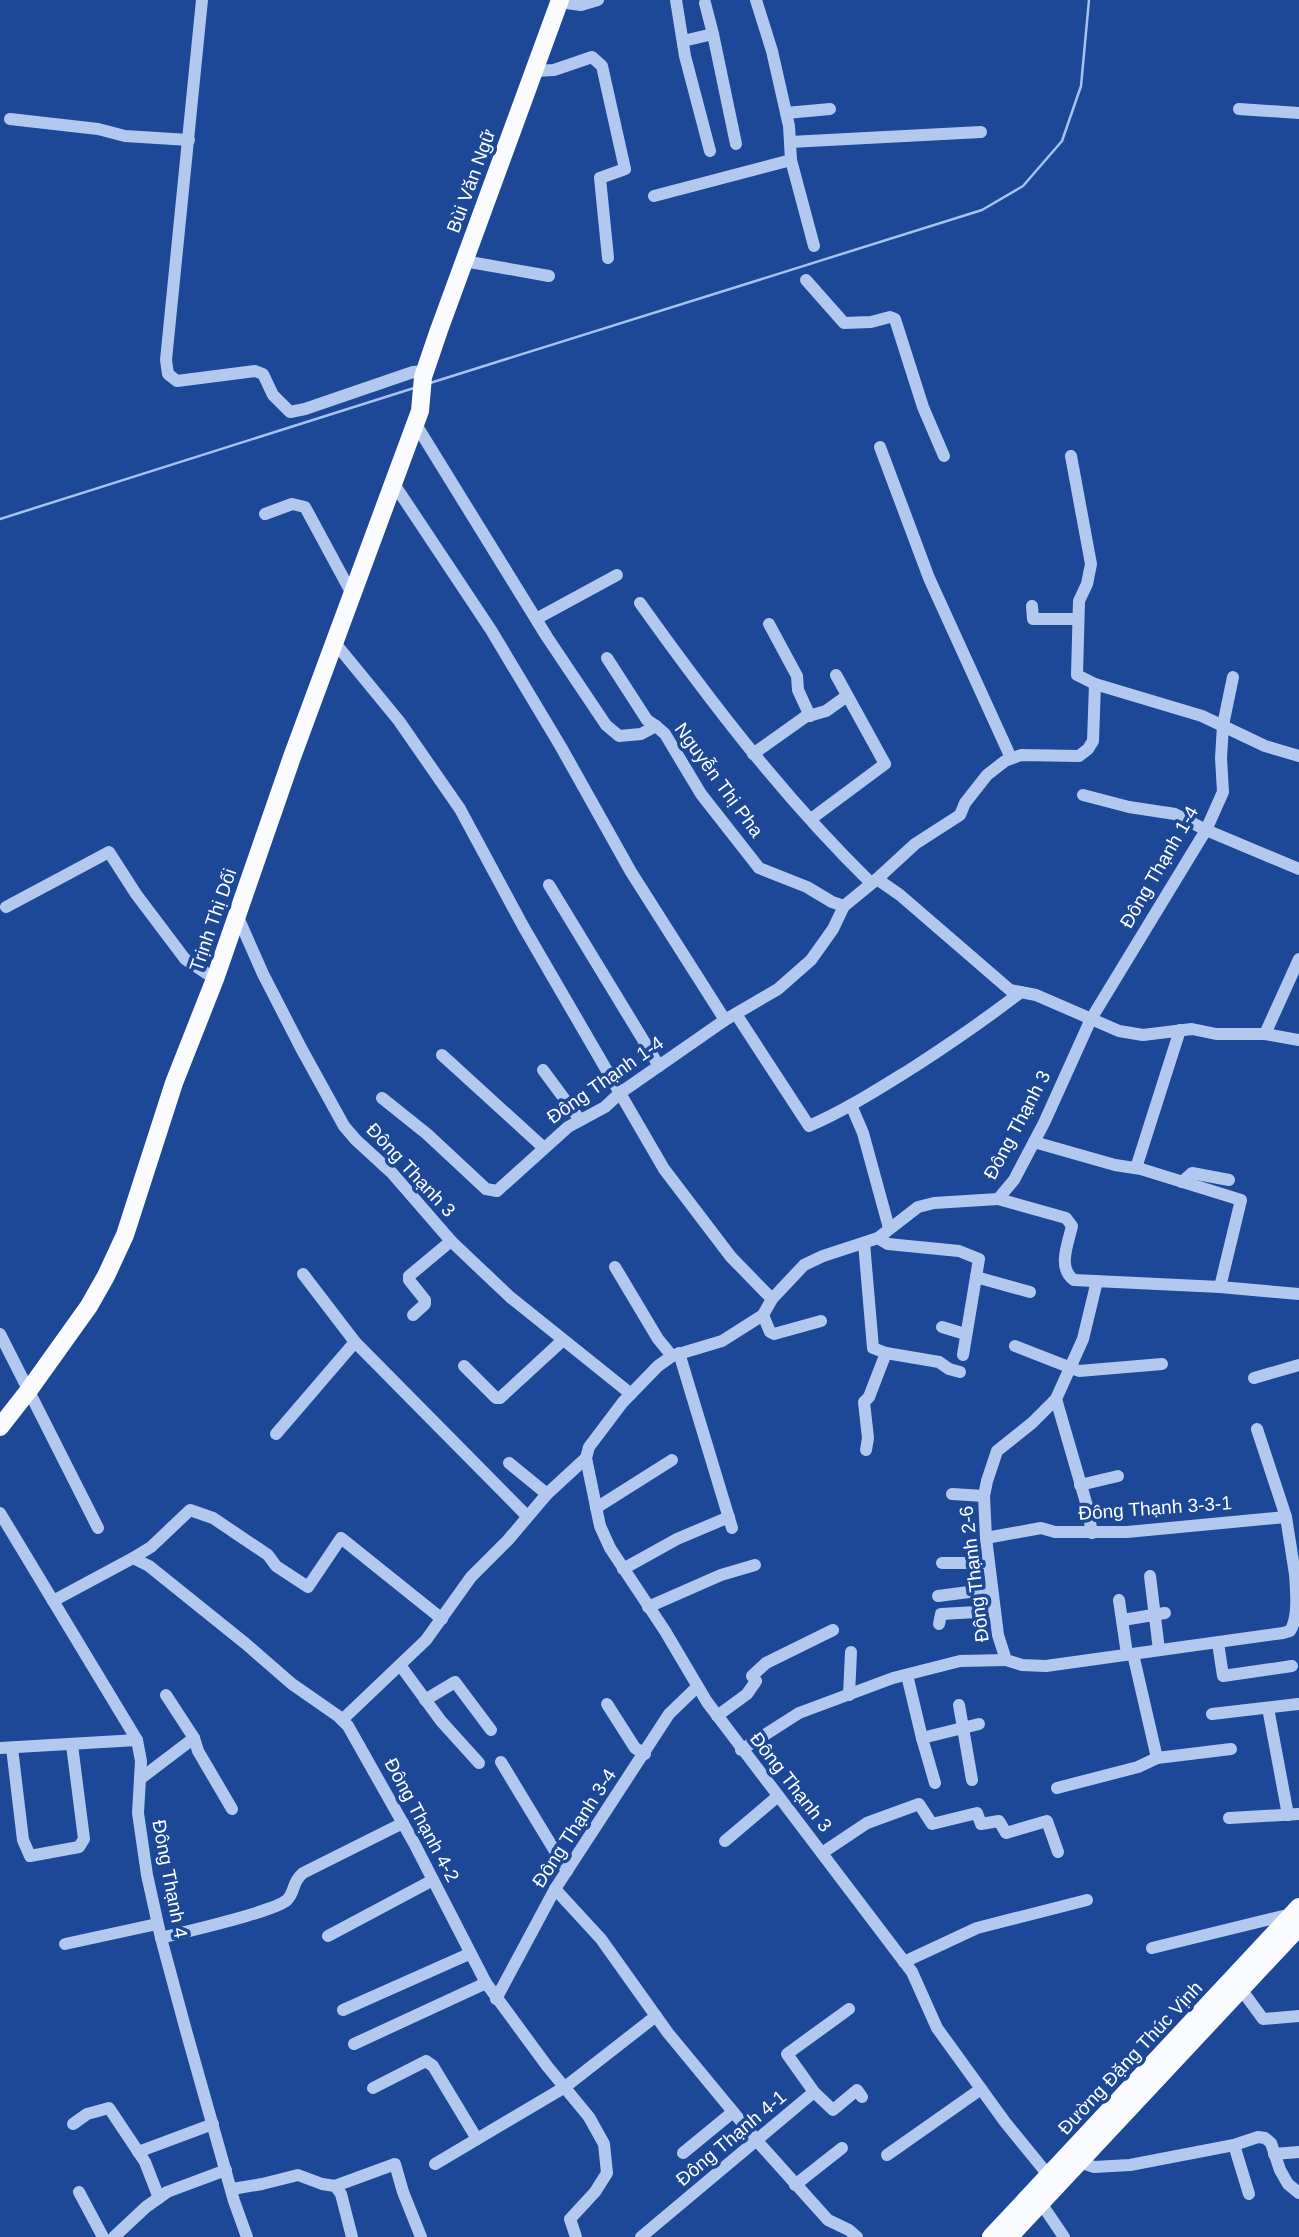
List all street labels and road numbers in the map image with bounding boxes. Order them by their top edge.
street label: Bùi Văn Ngữ [443,126,500,236]
street label: Nguyễn Thị Pha [671,719,768,841]
street label: Đông Thạnh 1-4 [1116,802,1203,932]
street label: Trịnh Thị Dối [186,866,240,974]
street label: Đông Thạnh 1-4 [543,1032,667,1128]
street label: Đông Thạnh 3 [980,1067,1054,1183]
street label: Đông Thạnh 3 [362,1119,460,1221]
street label: Đông Thạnh 3-3-1 [1078,1492,1232,1524]
street label: Đông Thạnh 2-6 [955,1505,993,1643]
street label: Đông Thạnh 3 [746,1728,836,1836]
street label: Đông Thạnh 4-2 [381,1755,463,1885]
street label: Đông Thạnh 3-4 [528,1764,620,1891]
street label: Đông Thạnh 4 [148,1818,192,1940]
street label: Đường Đặng Thúc Vịnh [1054,1977,1206,2139]
street label: Đông Thạnh 4-1 [672,2086,790,2190]

